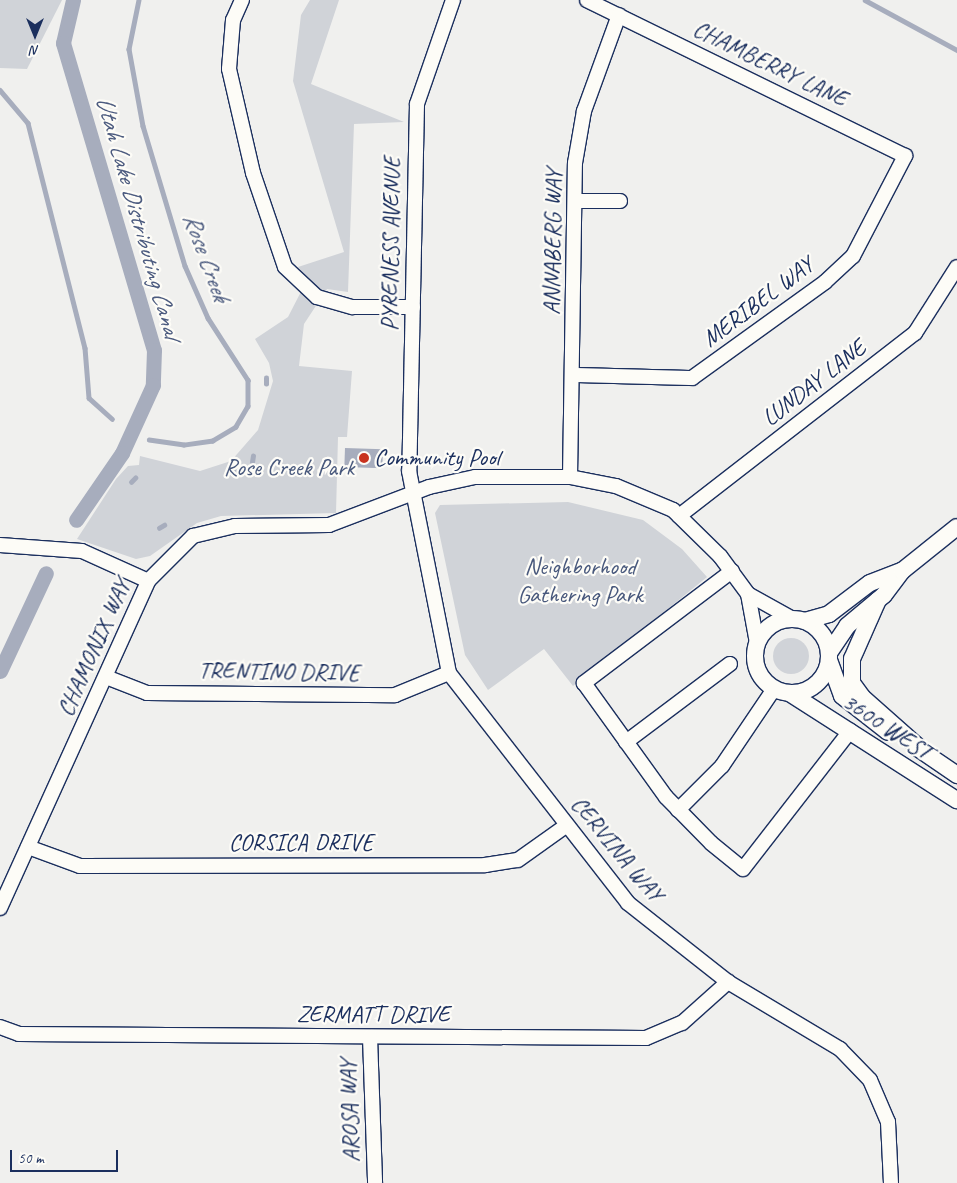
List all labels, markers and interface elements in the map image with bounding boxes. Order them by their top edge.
north arrow [10,10,60,60]
street label: CHAMBERRY LANE [688,14,852,114]
text: N [31,42,39,59]
water label: Utah Lake Distributing Canal [89,92,187,342]
street label: PYRENESS AVENUE [375,156,407,332]
street label: ANNABERG WAY [537,168,569,316]
water label: Rose Creek [176,209,236,305]
street label: MERIBEL WAY [696,251,820,353]
street label: LUNDAY LANE [756,333,872,433]
place label: Community Pool [374,444,499,472]
marker: Community Pool [358,452,370,464]
park label: Rose Creek Park [223,454,355,482]
park label: Neighborhood Gathering Park [517,553,643,609]
street label: CHAMONIX WAY [51,574,137,722]
street label: TRENTINO DRIVE [198,656,360,688]
street label: 3600 WEST [837,687,937,767]
street label: CERVINA WAY [564,790,670,908]
street label: CORSICA DRIVE [229,829,373,857]
street label: ZERMATT DRIVE [297,1001,449,1029]
street label: AROSA WAY [334,1058,366,1164]
scale bar [12,1140,120,1172]
text: 50 m [18,1149,44,1168]

